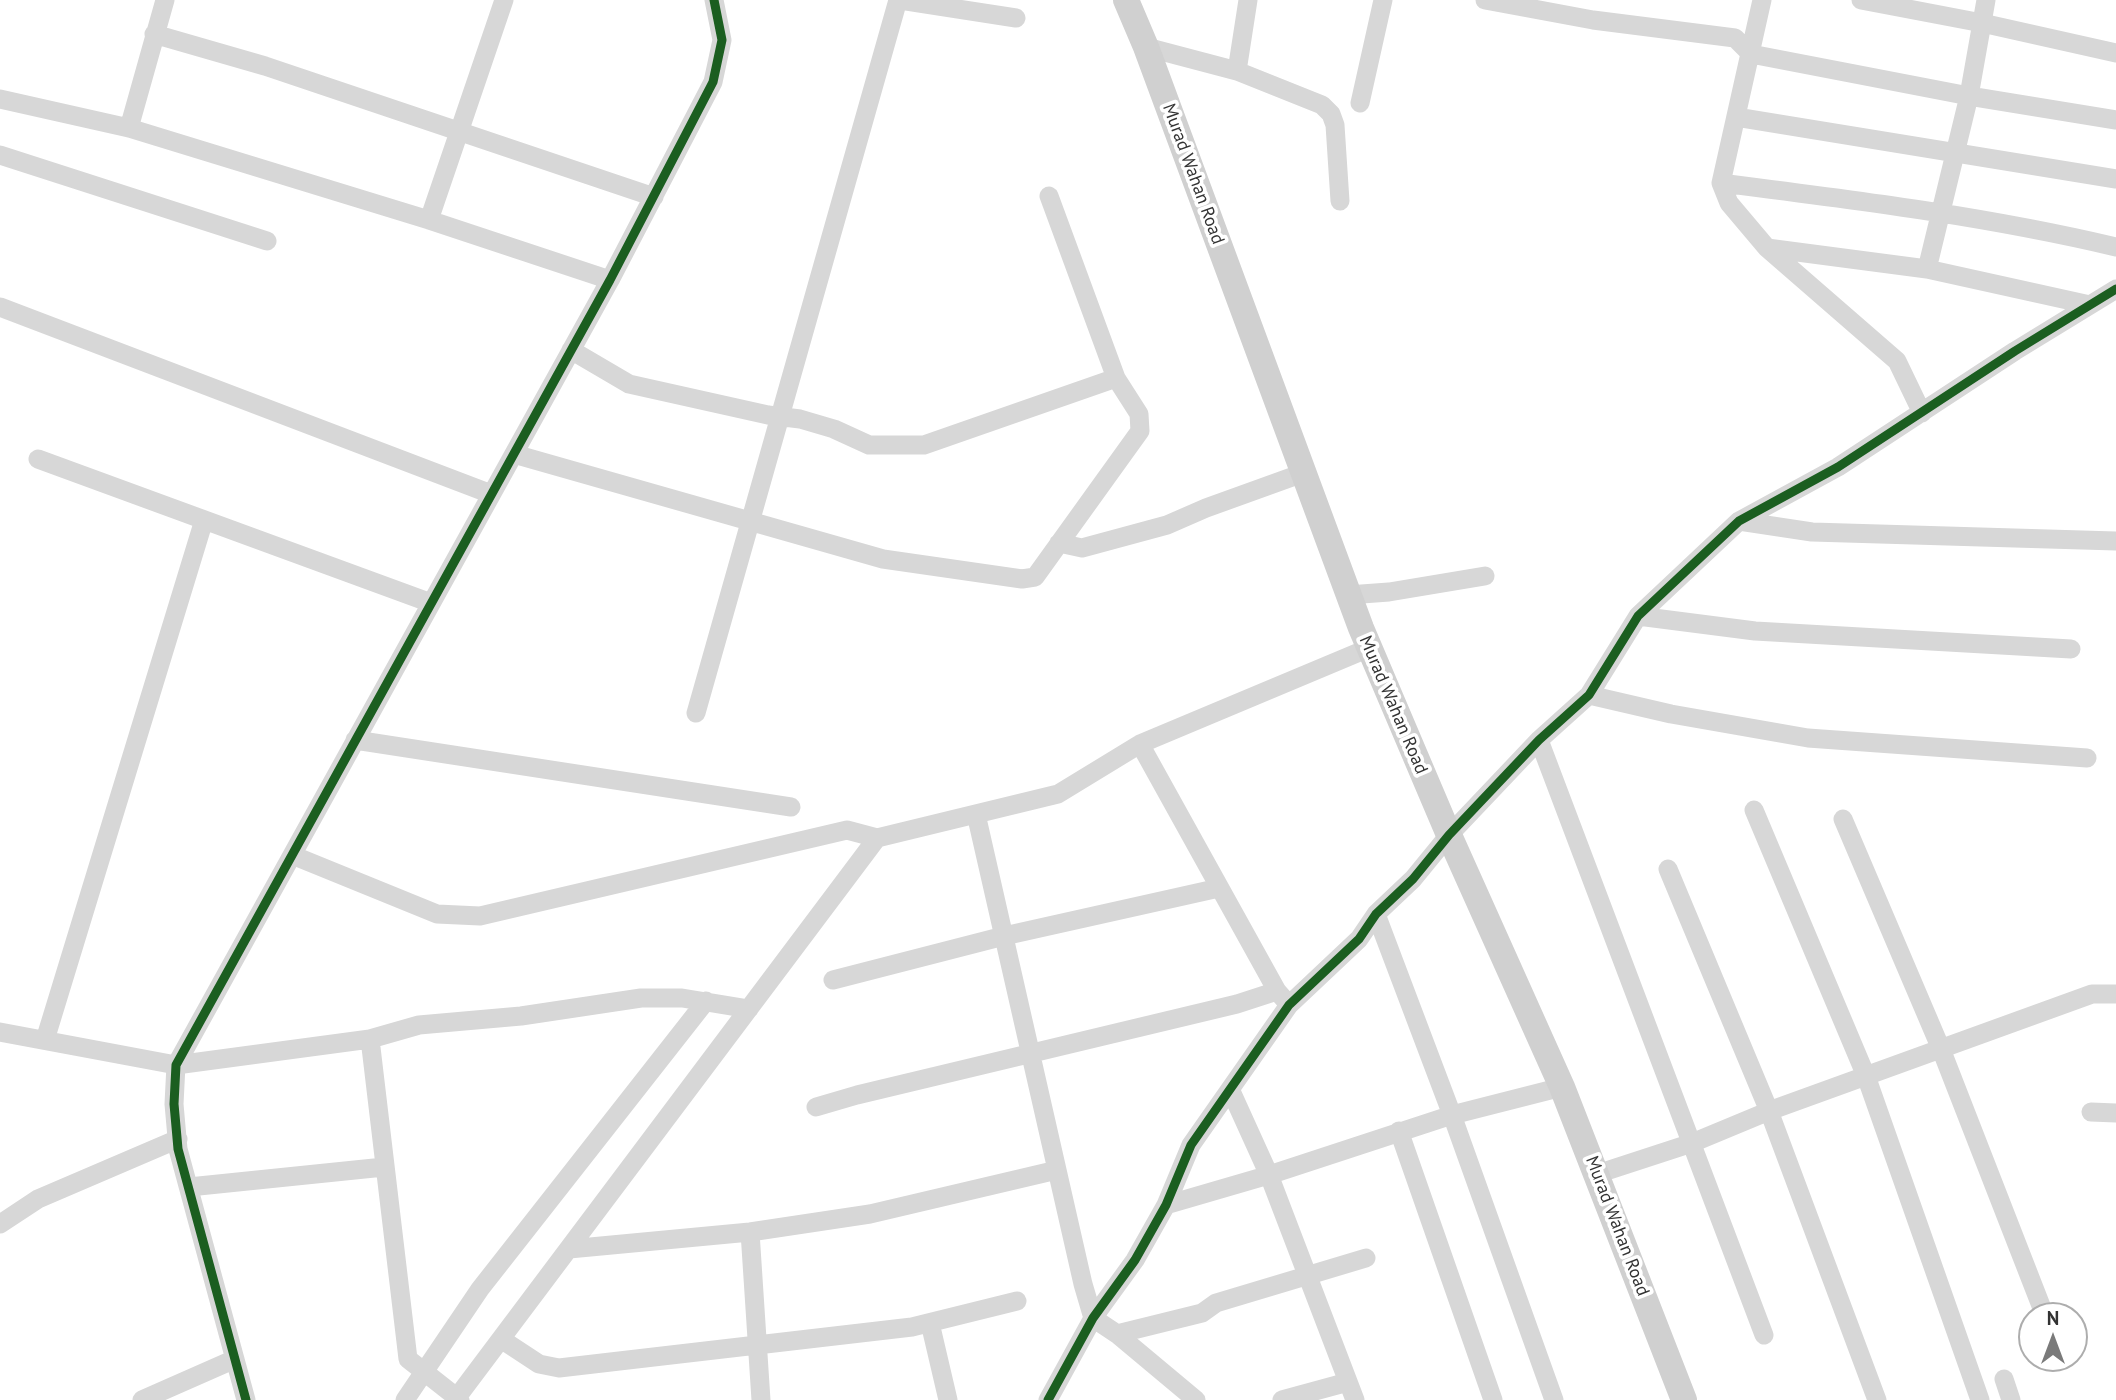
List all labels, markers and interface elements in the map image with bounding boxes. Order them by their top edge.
street label: Murad Wahan Road [1158,101,1228,247]
street label: Murad Wahan Road [1354,633,1432,777]
street label: Murad Wahan Road [1580,1153,1654,1299]
north arrow [2018,1302,2088,1372]
text: N [2047,1306,2059,1330]

